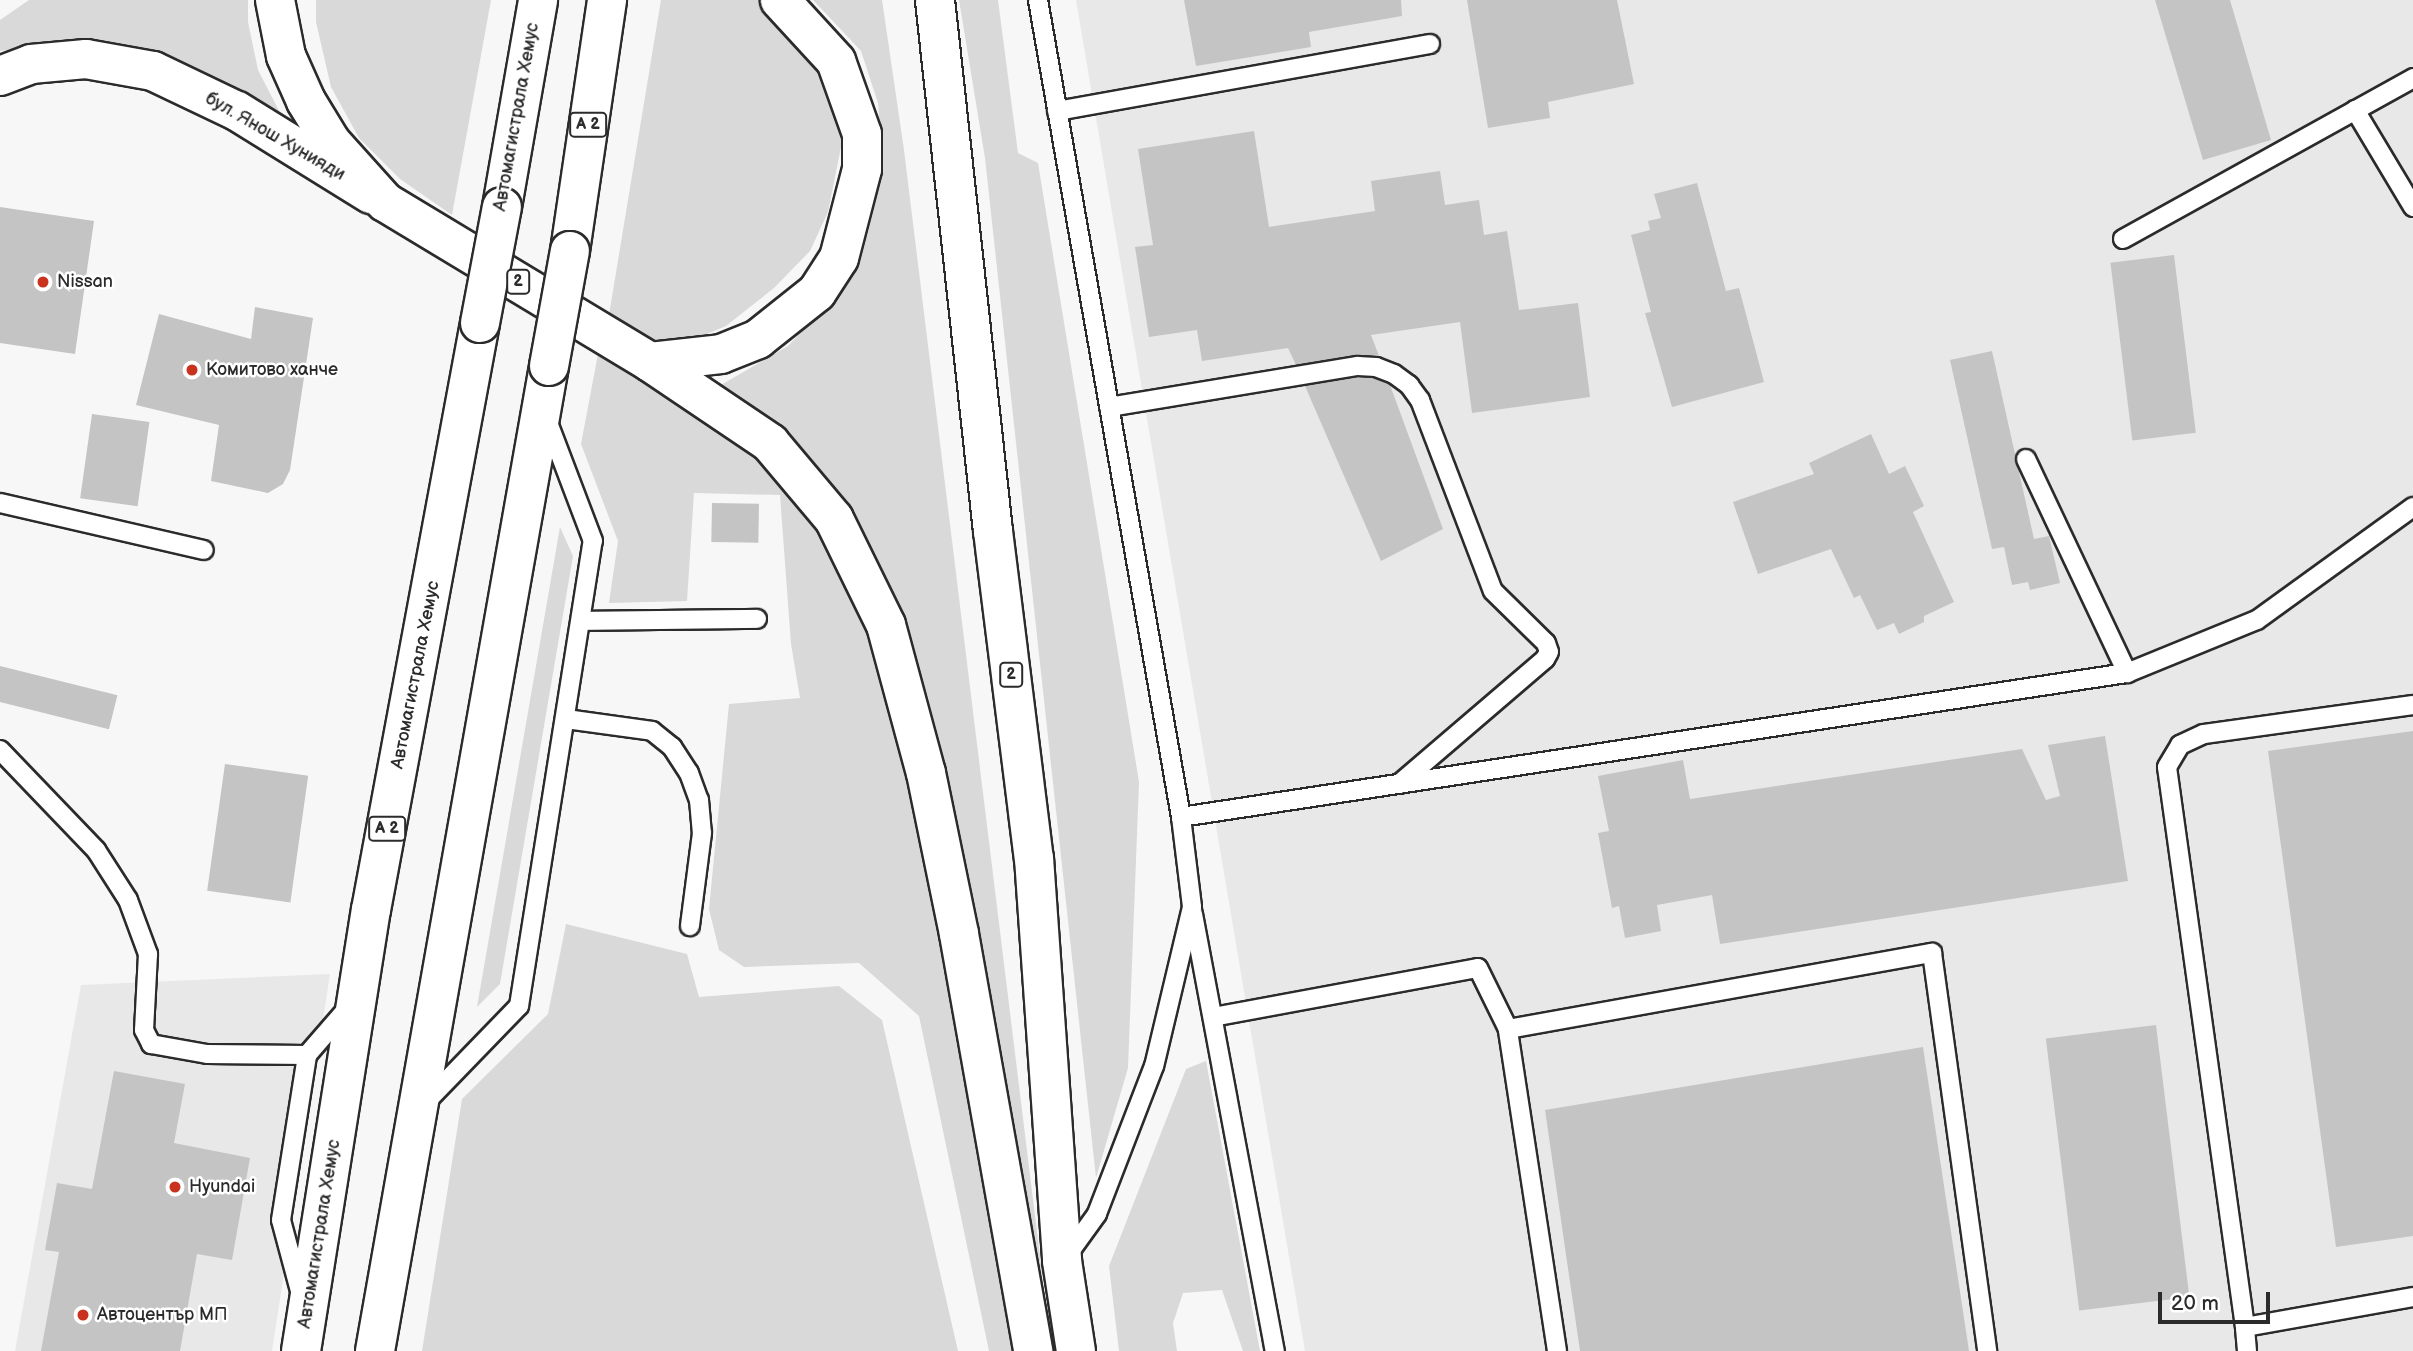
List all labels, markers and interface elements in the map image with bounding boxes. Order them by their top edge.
street label: Автомагистрала Хемус [490,21,544,213]
street label: бул. Янош Хунияди [201,88,349,186]
road number: A 2 [569,113,607,138]
road number: 2 [506,270,530,294]
place label: Nissan [57,271,113,293]
marker: Nissan [35,274,51,290]
place label: Комитово ханче [206,359,338,381]
marker: Комитово ханче [184,362,200,378]
street label: Автомагистрала Хемус [387,579,445,771]
road number: 2 [999,662,1023,688]
road number: A 2 [368,816,406,842]
street label: Автомагистрала Хемус [294,1138,346,1330]
place label: Hyundai [189,1176,255,1198]
marker: Hyundai [167,1179,183,1195]
scale bar [2161,1278,2273,1322]
text: 20 m [2171,1291,2219,1316]
place label: Автоцентър МП [97,1304,228,1326]
marker: Автоцентър МП [75,1307,91,1323]

